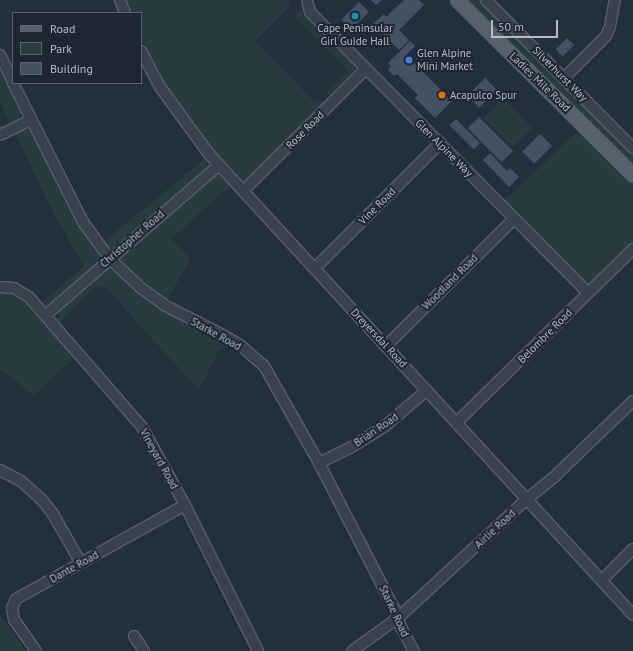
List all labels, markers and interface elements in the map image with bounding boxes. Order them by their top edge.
marker: Cape Peninsular Girl Guide Hall [350,11,360,21]
legend [12,12,142,84]
scale bar [493,12,560,38]
text: 50 m [498,19,524,34]
text: Road [50,21,75,36]
place label: Cape Peninsular Girl Guide Hall [317,22,393,48]
text: Park [50,41,72,56]
street label: Silverhurst Way [530,44,590,104]
place label: Glen Alpine Mini Market [417,47,473,73]
street label: Ladies Mile Road [507,50,573,114]
marker: Glen Alpine Mini Market [404,55,414,65]
text: Building [50,61,93,76]
place label: Acapulco Spur [450,88,517,102]
marker: Acapulco Spur [437,90,447,100]
street label: Rose Road [283,108,327,152]
street label: Glen Alpine Way [412,116,476,180]
street label: Vine Road [356,185,398,227]
street label: Christopher Road [97,208,167,270]
street label: Woodland Road [419,251,481,313]
street label: Dreyersdal Road [348,306,410,370]
street label: Belombre Road [515,306,575,366]
street label: Starke Road [188,315,244,353]
street label: Brian Road [351,410,401,450]
street label: Vineyard Road [137,426,181,492]
street label: Airlie Road [472,507,518,551]
street label: Dante Road [47,548,101,586]
street label: Starke Road [376,583,412,639]

